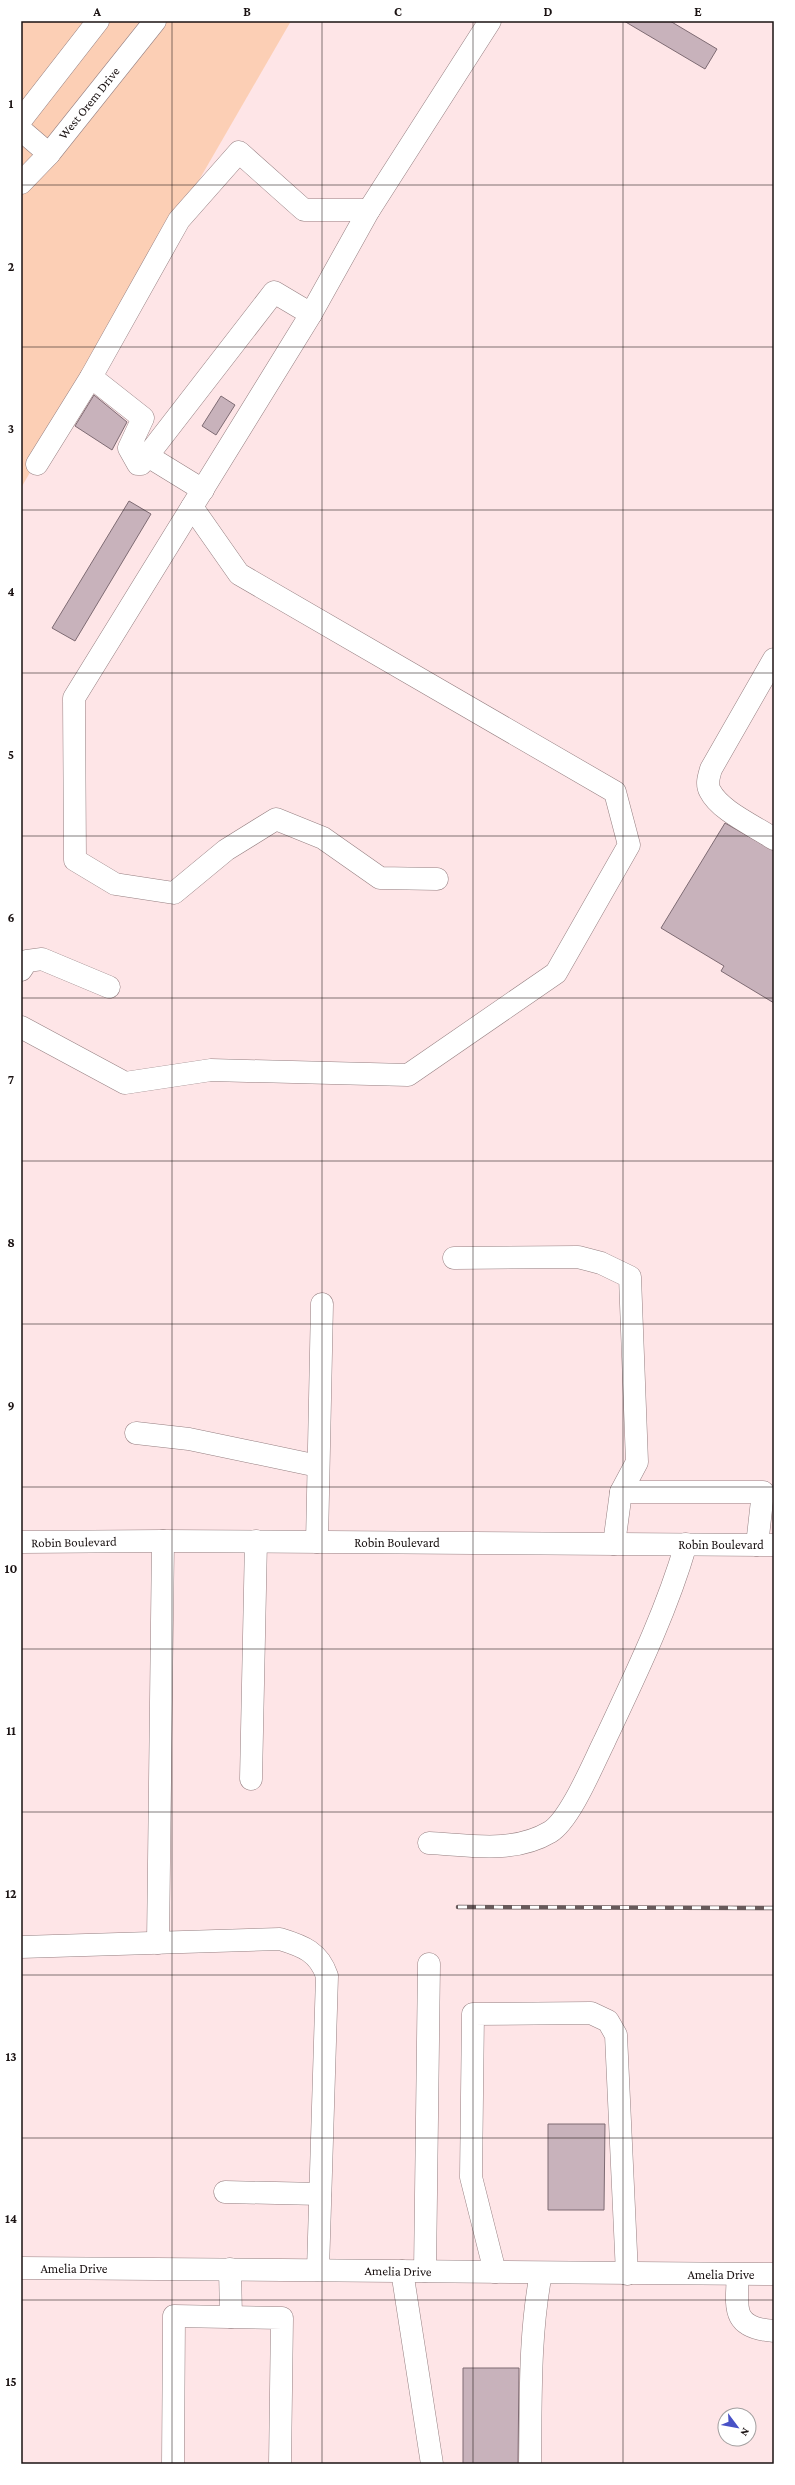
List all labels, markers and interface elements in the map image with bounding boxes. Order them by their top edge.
text: A [92,4,101,19]
text: B [243,4,251,19]
text: C [394,4,402,19]
text: D [544,4,553,19]
text: E [694,4,702,19]
street label: West Orem Drive [55,64,123,142]
text: 1 [9,96,14,111]
text: 2 [8,259,15,274]
text: 3 [8,421,14,436]
text: 4 [7,584,15,599]
text: 5 [8,747,14,762]
text: 6 [7,910,15,925]
text: 7 [8,1072,14,1087]
text: 8 [7,1235,15,1250]
text: 9 [7,1398,15,1413]
street label: Robin Boulevard [31,1534,117,1550]
street label: Robin Boulevard [354,1535,440,1550]
street label: Robin Boulevard [678,1537,764,1552]
text: 10 [5,1561,17,1576]
text: 11 [6,1723,16,1738]
text: 12 [5,1886,17,1901]
text: 13 [5,2049,17,2064]
text: 14 [5,2211,17,2226]
street label: Amelia Drive [40,2261,108,2276]
street label: Amelia Drive [364,2263,432,2279]
street label: Amelia Drive [687,2267,755,2282]
text: 15 [5,2374,17,2389]
north arrow [717,2407,757,2447]
text: N [738,2426,753,2439]

